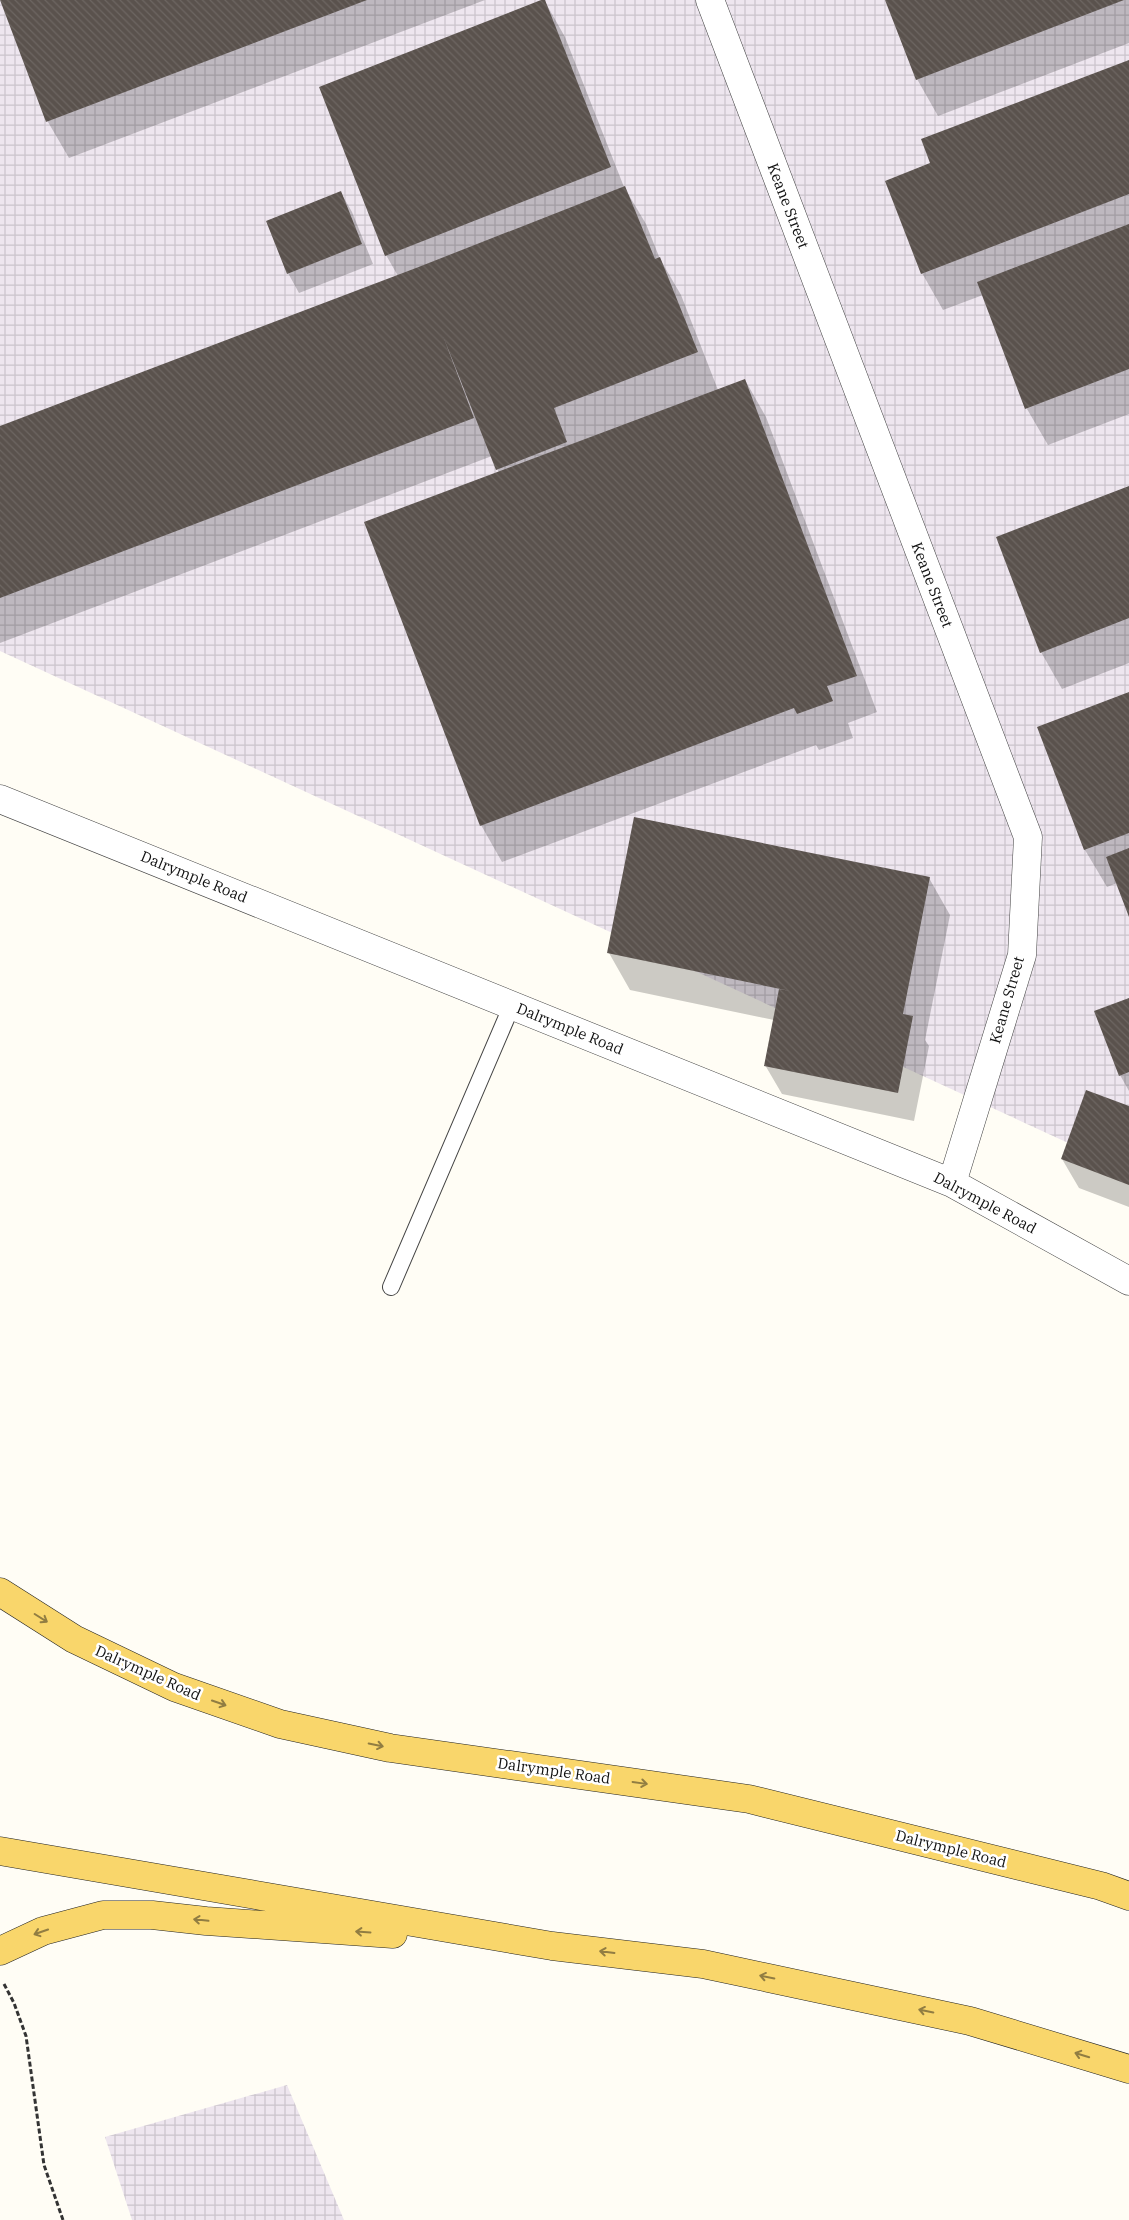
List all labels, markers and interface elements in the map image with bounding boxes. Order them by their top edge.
street label: Keane Street [763,160,813,251]
street label: Keane Street [907,539,957,630]
street label: Dalrymple Road [138,846,250,907]
street label: Keane Street [985,954,1028,1046]
street label: Dalrymple Road [514,998,626,1059]
street label: Dalrymple Road [931,1167,1040,1238]
one-way arrow [34,1613,48,1623]
street label: Dalrymple Road [92,1641,204,1704]
one-way arrow [211,1699,226,1708]
one-way arrow [367,1741,383,1750]
street label: Dalrymple Road [496,1753,612,1788]
one-way arrow [632,1779,648,1789]
street label: Dalrymple Road [894,1826,1009,1871]
one-way arrow [194,1915,210,1925]
one-way arrow [34,1928,50,1937]
one-way arrow [356,1928,372,1937]
one-way arrow [599,1947,615,1957]
one-way arrow [759,1972,775,1981]
one-way arrow [918,2006,934,2015]
one-way arrow [1075,2049,1091,2059]

